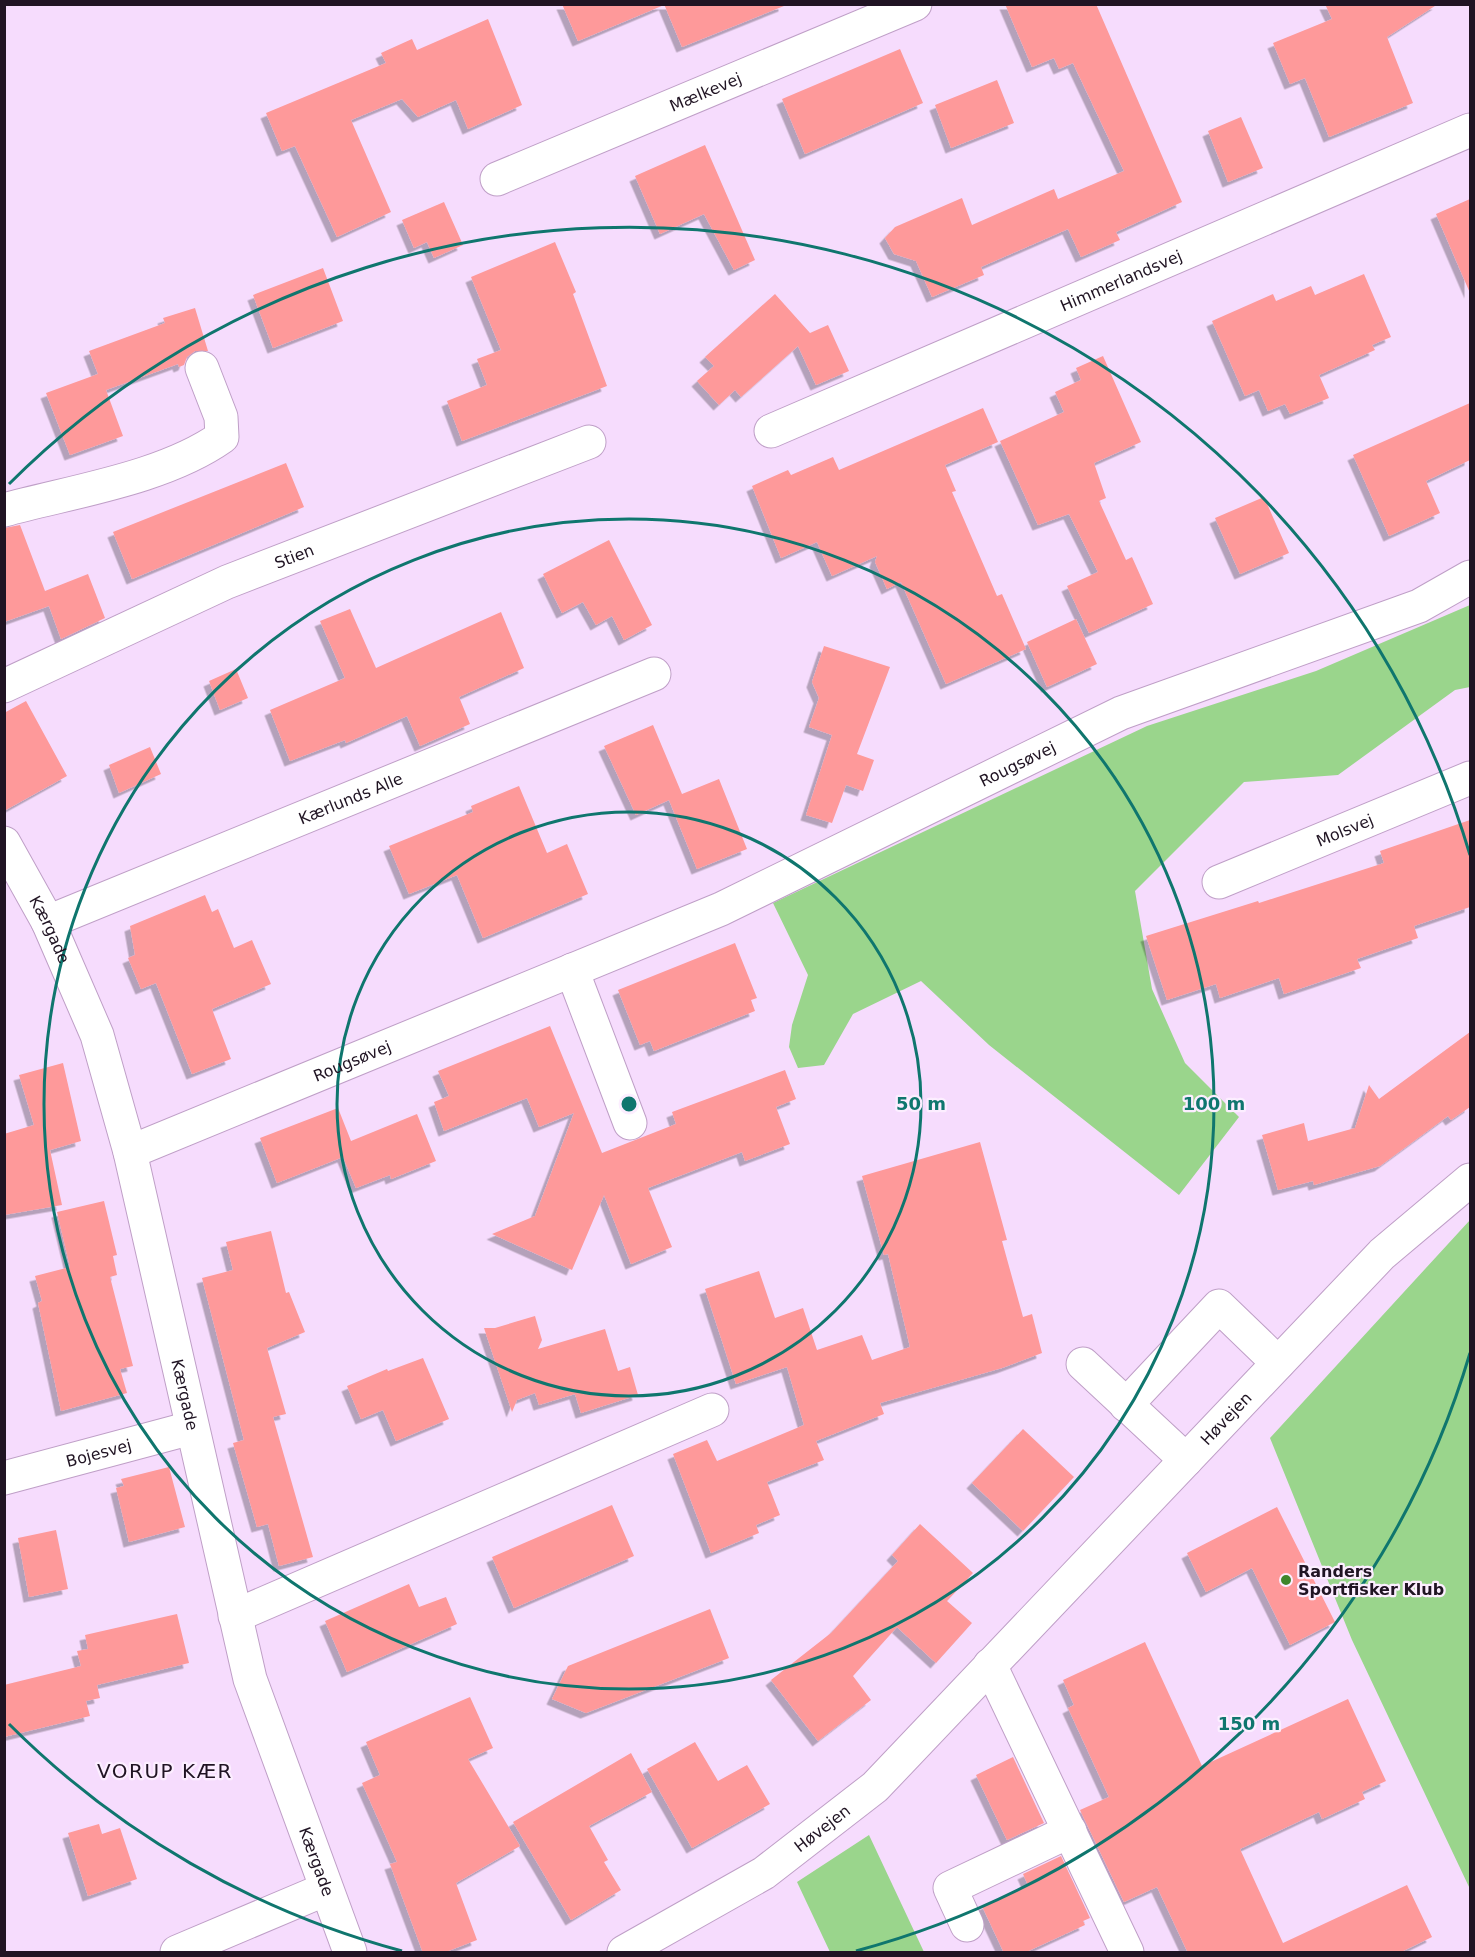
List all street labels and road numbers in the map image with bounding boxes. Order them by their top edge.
street label: Mælkevej [667,68,744,115]
street label: Himmerlandsvej [1057,246,1185,315]
street label: Stien [272,540,317,572]
street label: Rougsøvej [976,737,1059,790]
street label: Kærlunds Alle [296,768,406,828]
street label: Molsvej [1313,810,1376,850]
street label: Kærgade [26,892,74,966]
street label: Rougsøvej [310,1036,394,1085]
street label: Kærgade [168,1357,203,1432]
street label: Høvejen [1196,1388,1255,1449]
street label: Bojesvej [64,1435,134,1471]
street label: Høvejen [790,1801,854,1856]
street label: Kærgade [295,1824,338,1899]

